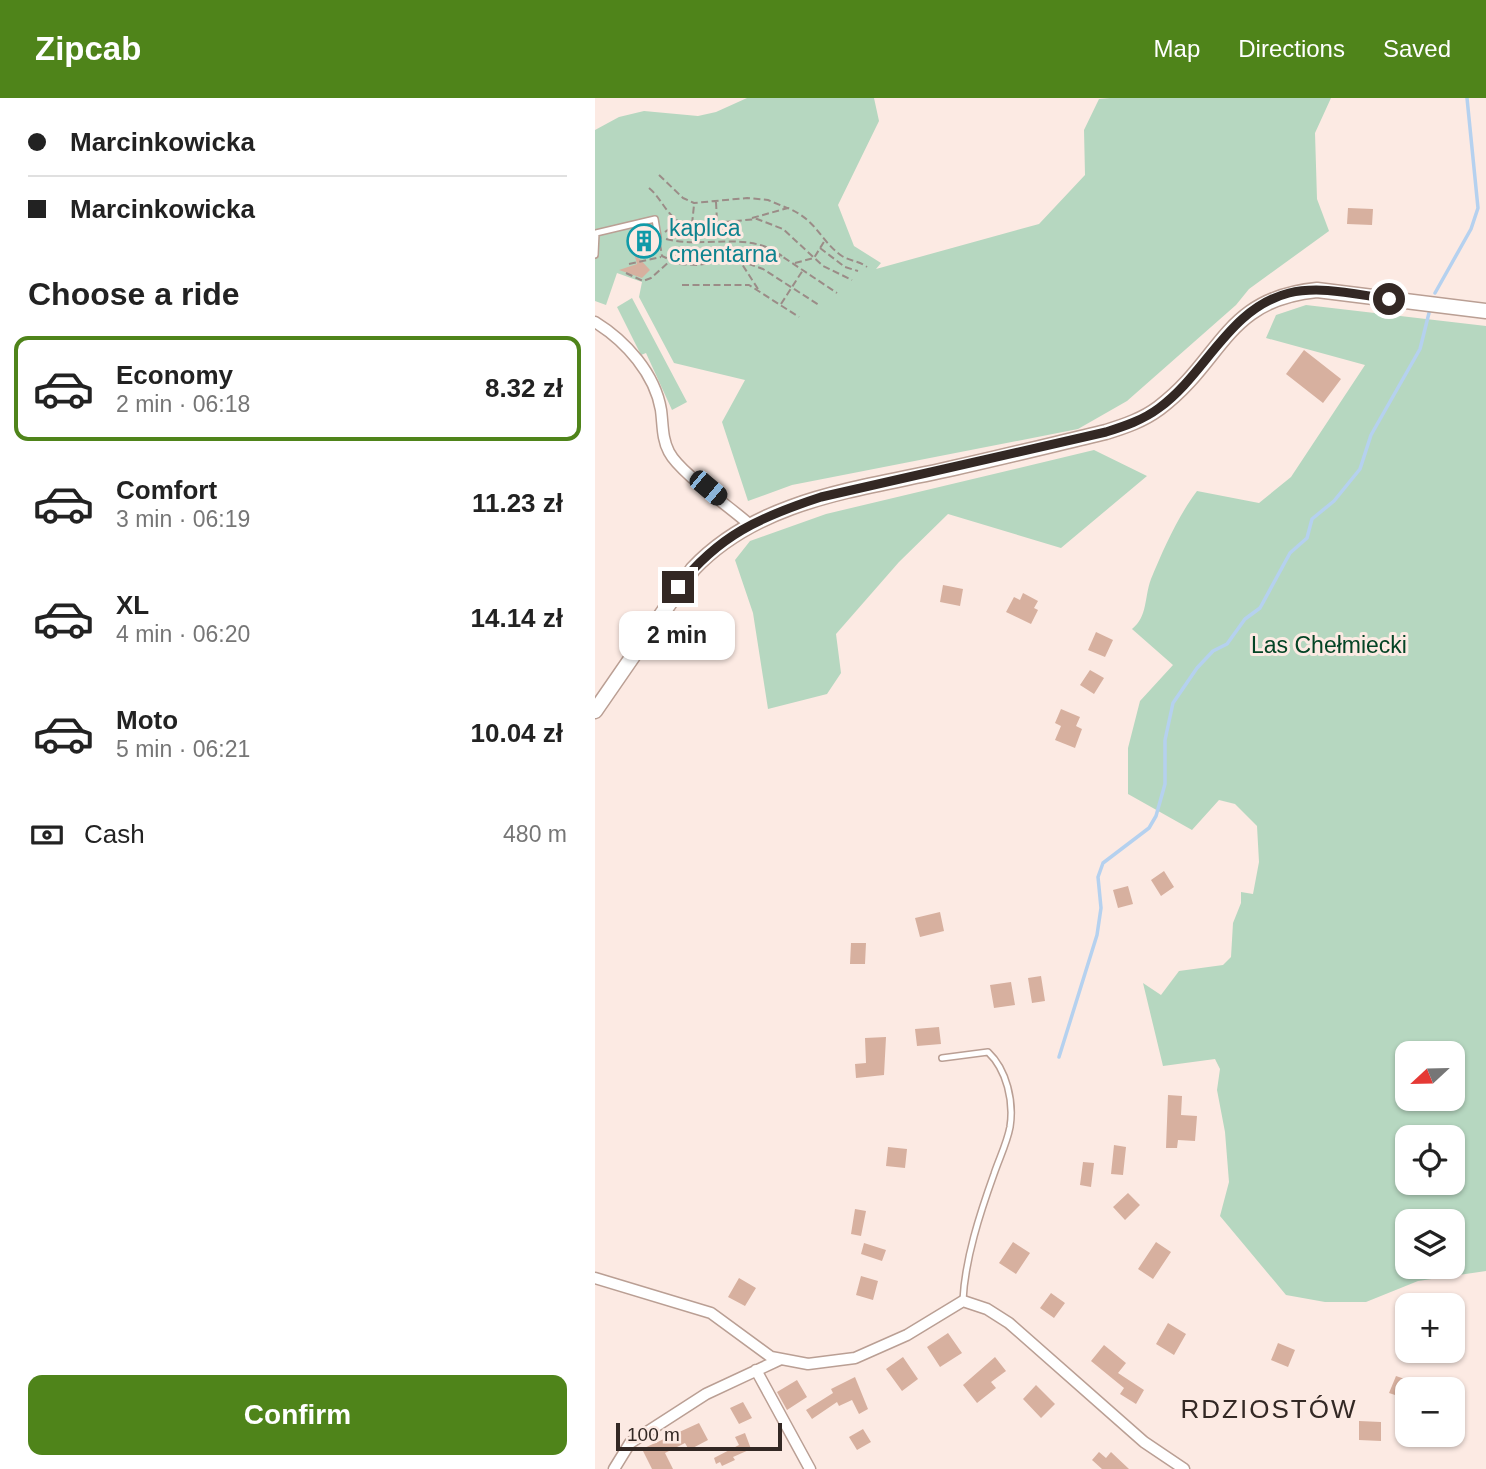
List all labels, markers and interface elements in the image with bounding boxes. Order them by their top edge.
text: Zipcab [35,30,141,67]
text: Map [1154,35,1200,62]
text: Directions [1238,35,1345,62]
text: Saved [1383,35,1451,62]
text: Marcinkowicka [70,127,255,157]
text: Marcinkowicka [70,194,255,224]
place label: kaplica cmentarna [669,215,778,267]
building icon: kaplica cmentarna [625,222,663,260]
text: Choose a ride [28,276,240,312]
route start [1373,283,1405,315]
icon: car [32,357,95,420]
text: Economy [116,360,233,390]
text: 8.32 zł [485,373,563,403]
text: 2 min · 06:18 [116,391,250,417]
car [686,466,731,510]
icon: car [32,472,95,535]
text: Comfort [116,475,217,505]
text: 11.23 zł [472,488,563,518]
text: 3 min · 06:19 [116,506,250,532]
route end [662,571,694,603]
icon: car [32,587,95,650]
text: XL [116,590,149,620]
text: 14.14 zł [470,603,563,633]
callout: 2 min [620,612,736,660]
text: 4 min · 06:20 [116,621,250,647]
text: 2 min [647,622,707,648]
park label: Las Chełmiecki [1251,632,1407,658]
icon: car [32,702,95,765]
text: Moto [116,705,178,735]
text: 10.04 zł [470,718,563,748]
text: 5 min · 06:21 [116,736,250,762]
icon: cash [28,816,66,854]
text: Cash [84,819,145,849]
text: 480 m [503,821,567,847]
north arrow [1395,1041,1465,1111]
map controls [1395,1041,1465,1447]
button: locate [1395,1125,1465,1195]
button: layers [1395,1209,1465,1279]
button: + [1395,1293,1465,1363]
button: Confirm [28,1375,567,1455]
button: − [1395,1377,1465,1447]
district label: RDZIOSTÓW [1181,1394,1357,1424]
scale bar [616,1420,782,1452]
text: 100 m [627,1424,680,1445]

